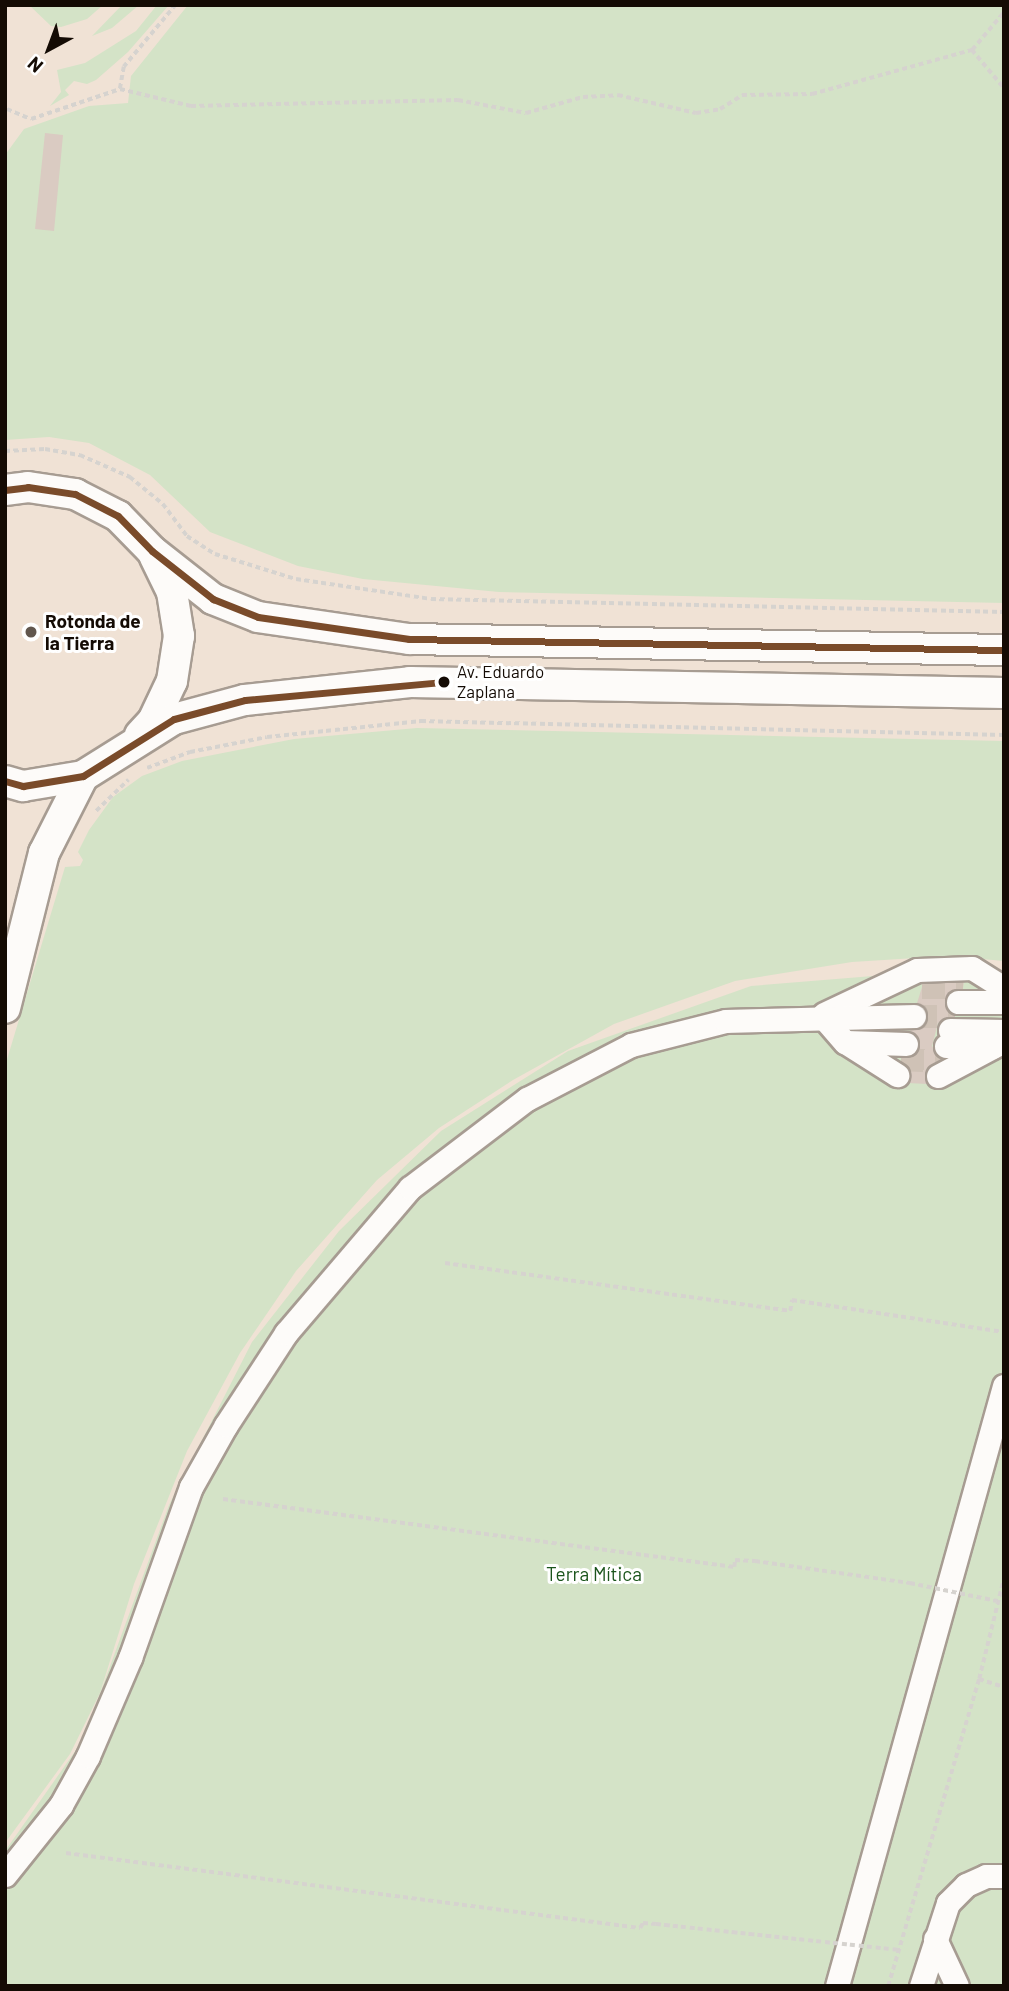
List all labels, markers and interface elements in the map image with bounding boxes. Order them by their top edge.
north arrow [14,14,84,84]
text: N [23,52,47,78]
place label: Rotonda de la Tierra [45,610,141,654]
marker: Rotonda de la Tierra [23,624,39,640]
place label: Av. Eduardo Zaplana [457,662,544,702]
marker: Av. Eduardo Zaplana [437,675,451,689]
park label: Terra Mítica [546,1563,642,1585]

